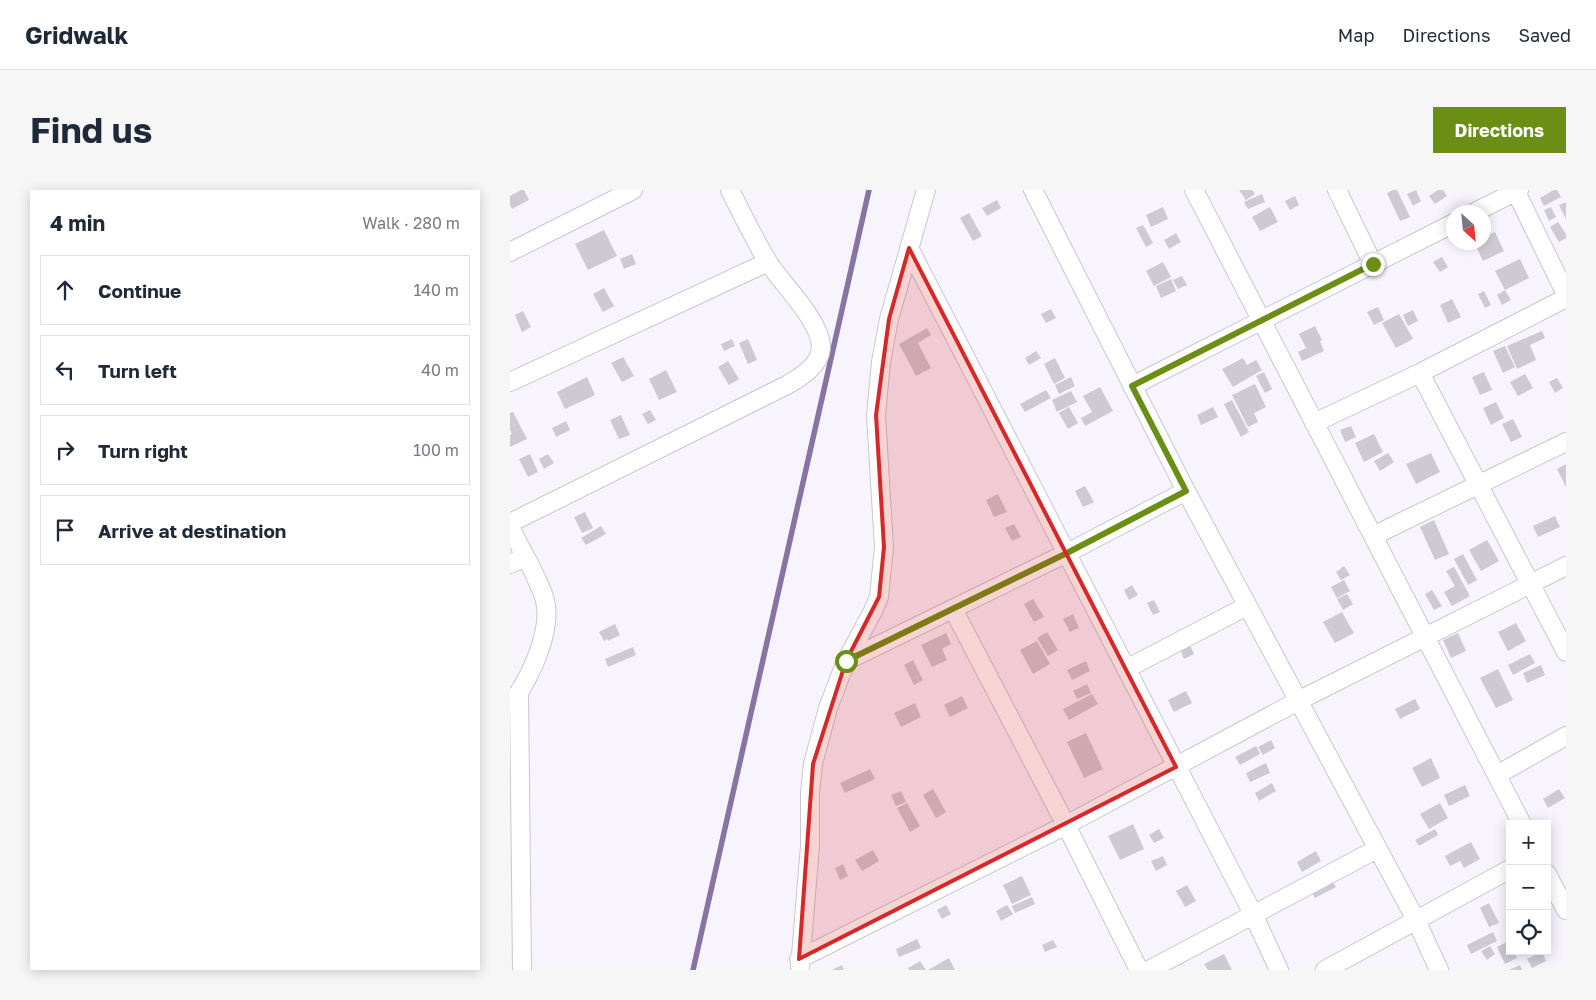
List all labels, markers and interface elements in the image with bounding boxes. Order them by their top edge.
text: Gridwalk [25,20,129,49]
text: Map [1338,24,1374,46]
text: Directions [1402,24,1490,46]
text: Saved [1518,24,1571,46]
button: Directions [1433,107,1566,153]
text: Find us [30,109,152,151]
north arrow [1446,205,1491,250]
text: 4 min [50,210,105,236]
text: Walk · 280 m [362,213,460,233]
route end [1362,253,1385,276]
icon: ahead [51,276,79,304]
text: Continue [98,279,181,302]
text: 140 m [413,280,459,300]
icon: left [51,356,79,384]
text: Turn left [98,359,177,382]
text: 40 m [421,360,459,380]
icon: right [51,436,79,464]
text: Turn right [98,439,188,462]
text: 100 m [413,440,459,460]
icon: arrive [51,516,79,544]
text: Arrive at destination [98,519,286,542]
route start [835,650,858,673]
map controls [1506,820,1551,955]
button: + [1506,820,1551,865]
button: − [1506,865,1551,910]
button: locate [1506,910,1551,955]

